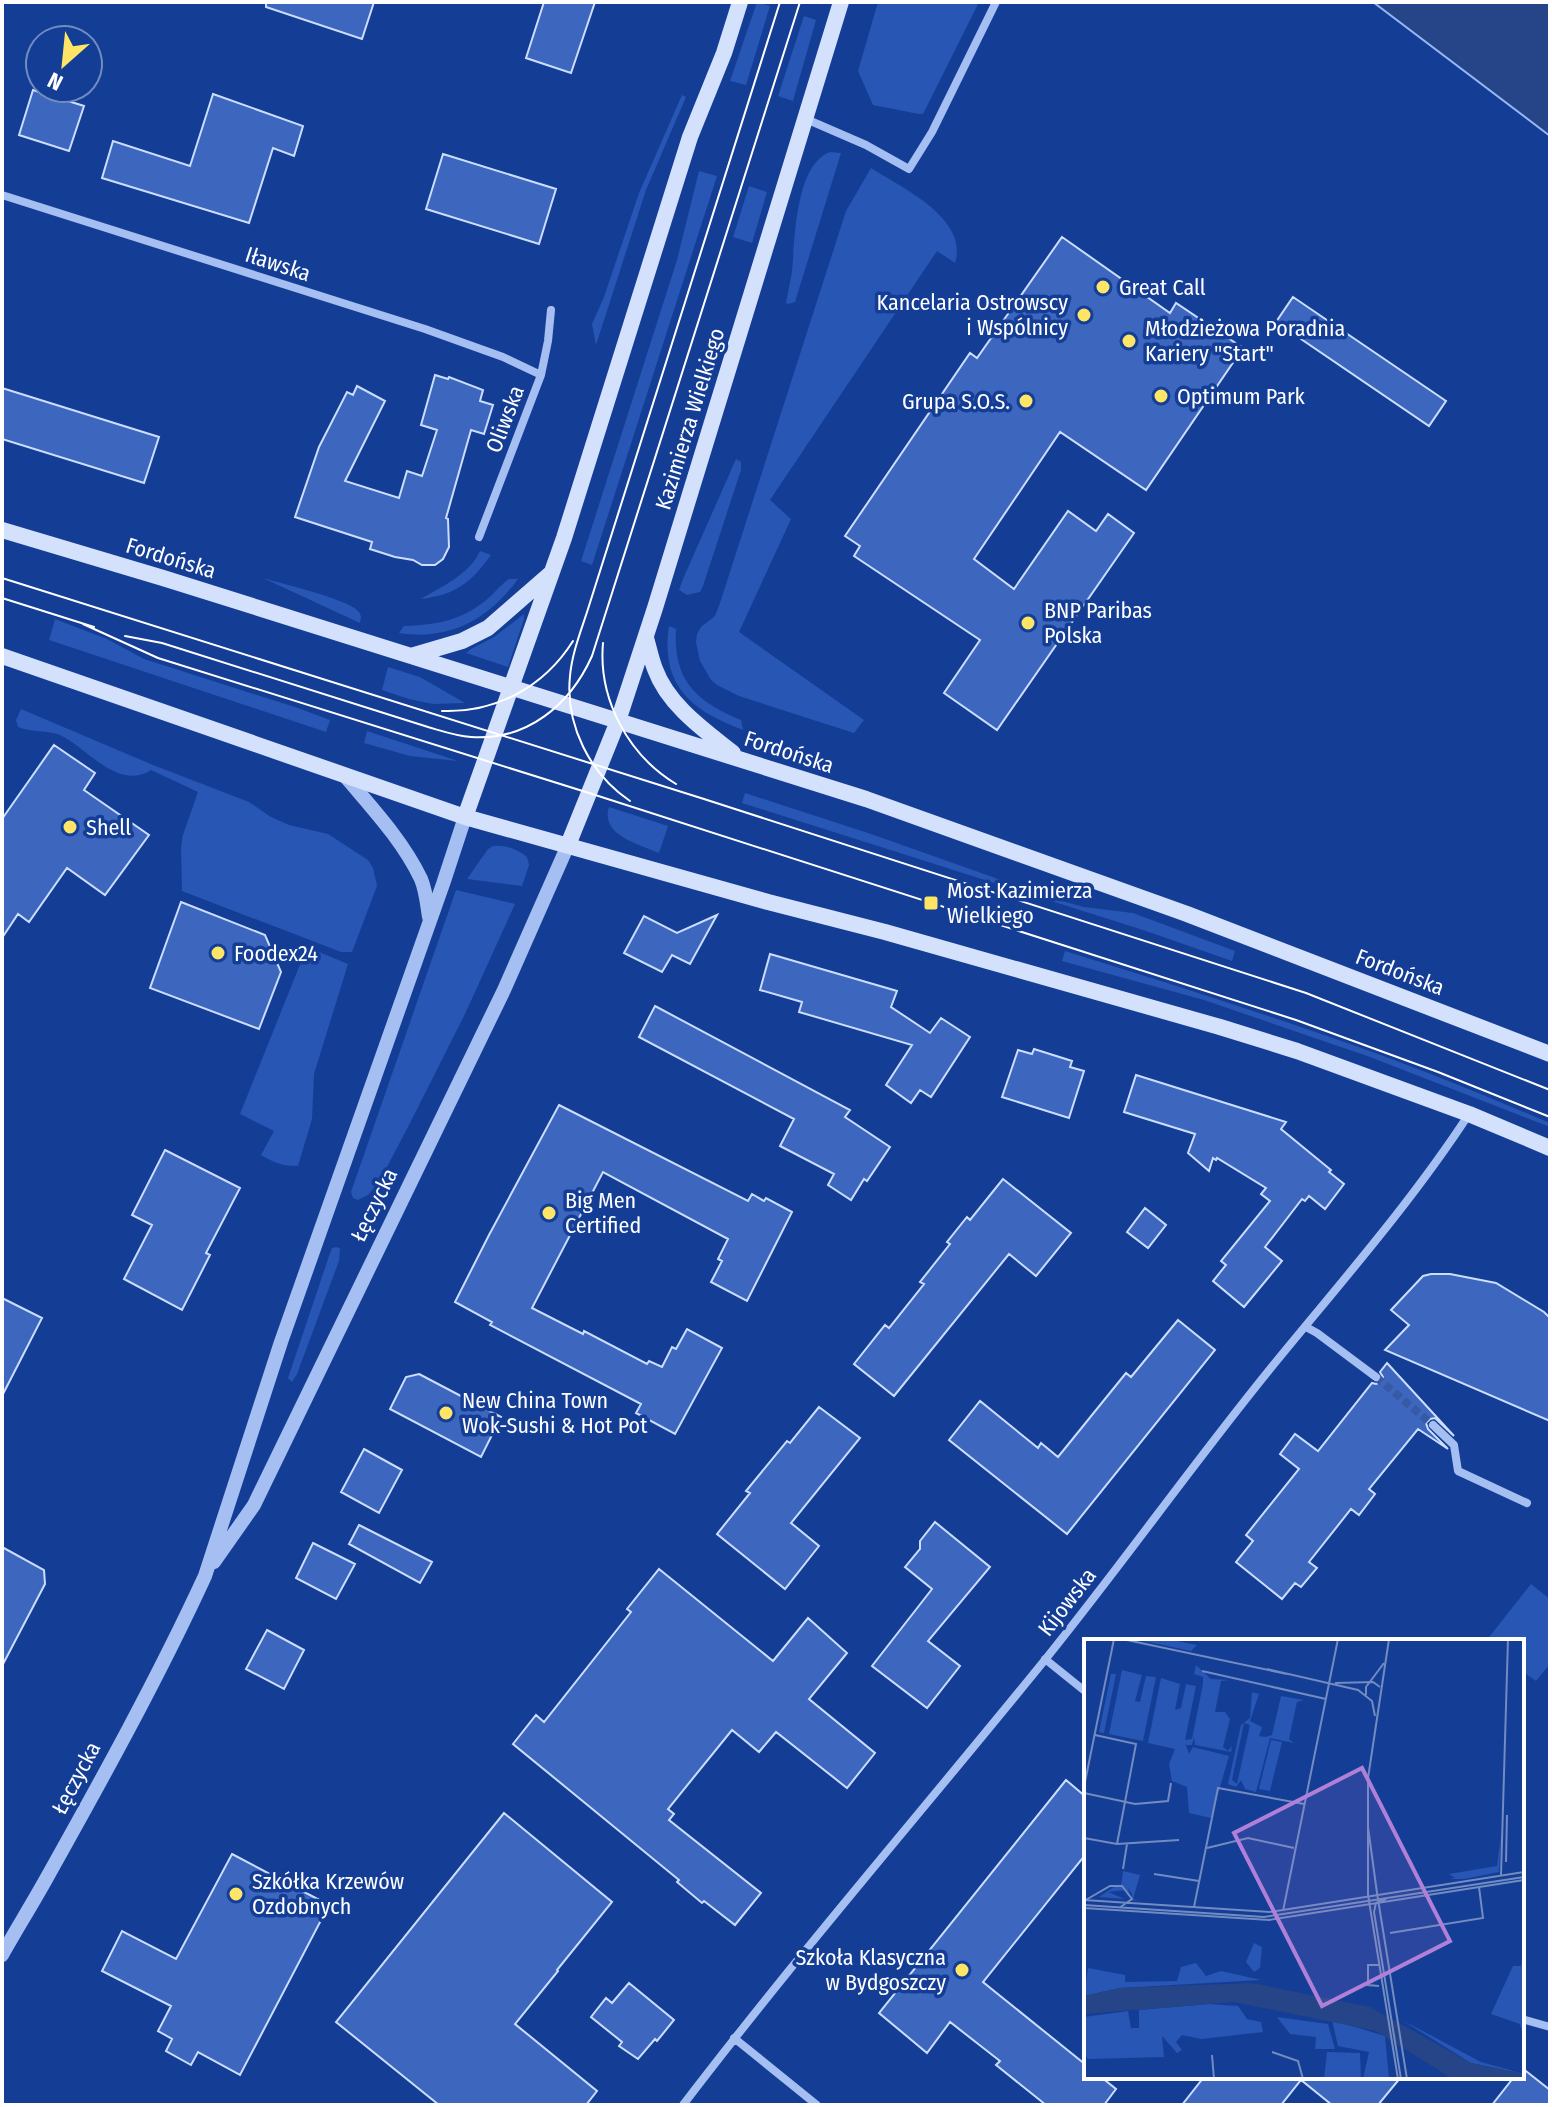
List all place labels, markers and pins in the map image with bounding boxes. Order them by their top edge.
place label: Great Call [1119,274,1206,301]
marker: Great Call [1094,278,1112,296]
place label: Kancelaria Ostrowscy i Wspólnicy [877,289,1068,341]
marker: Kancelaria Ostrowscy i Wspólnicy [1075,306,1093,324]
place label: Młodzieżowa Poradnia Kariery "Start" [1145,315,1345,367]
marker: Młodzieżowa Poradnia Kariery "Start" [1120,332,1138,350]
place label: Optimum Park [1177,383,1306,410]
marker: Optimum Park [1152,387,1170,405]
place label: Grupa S.O.S. [902,388,1010,415]
marker: Grupa S.O.S. [1017,392,1035,410]
place label: BNP Paribas Polska [1044,597,1152,649]
marker: BNP Paribas Polska [1019,614,1037,632]
place label: Shell [86,814,131,841]
marker: Shell [61,818,79,836]
place label: Most Kazimierza Wielkiego [947,877,1092,929]
marker: Most Kazimierza Wielkiego [922,894,940,912]
place label: Foodex24 [234,940,318,967]
marker: Foodex24 [209,944,227,962]
place label: Big Men Certified [565,1187,641,1239]
marker: Big Men Certified [540,1204,558,1222]
place label: New China Town Wok-Sushi & Hot Pot [462,1387,648,1439]
marker: New China Town Wok-Sushi & Hot Pot [437,1404,455,1422]
place label: Szkółka Krzewów Ozdobnych [252,1868,404,1920]
marker: Szkółka Krzewów Ozdobnych [227,1885,245,1903]
place label: Szkoła Klasyczna w Bydgoszczy [796,1944,946,1996]
marker: Szkoła Klasyczna w Bydgoszczy [953,1961,971,1979]

